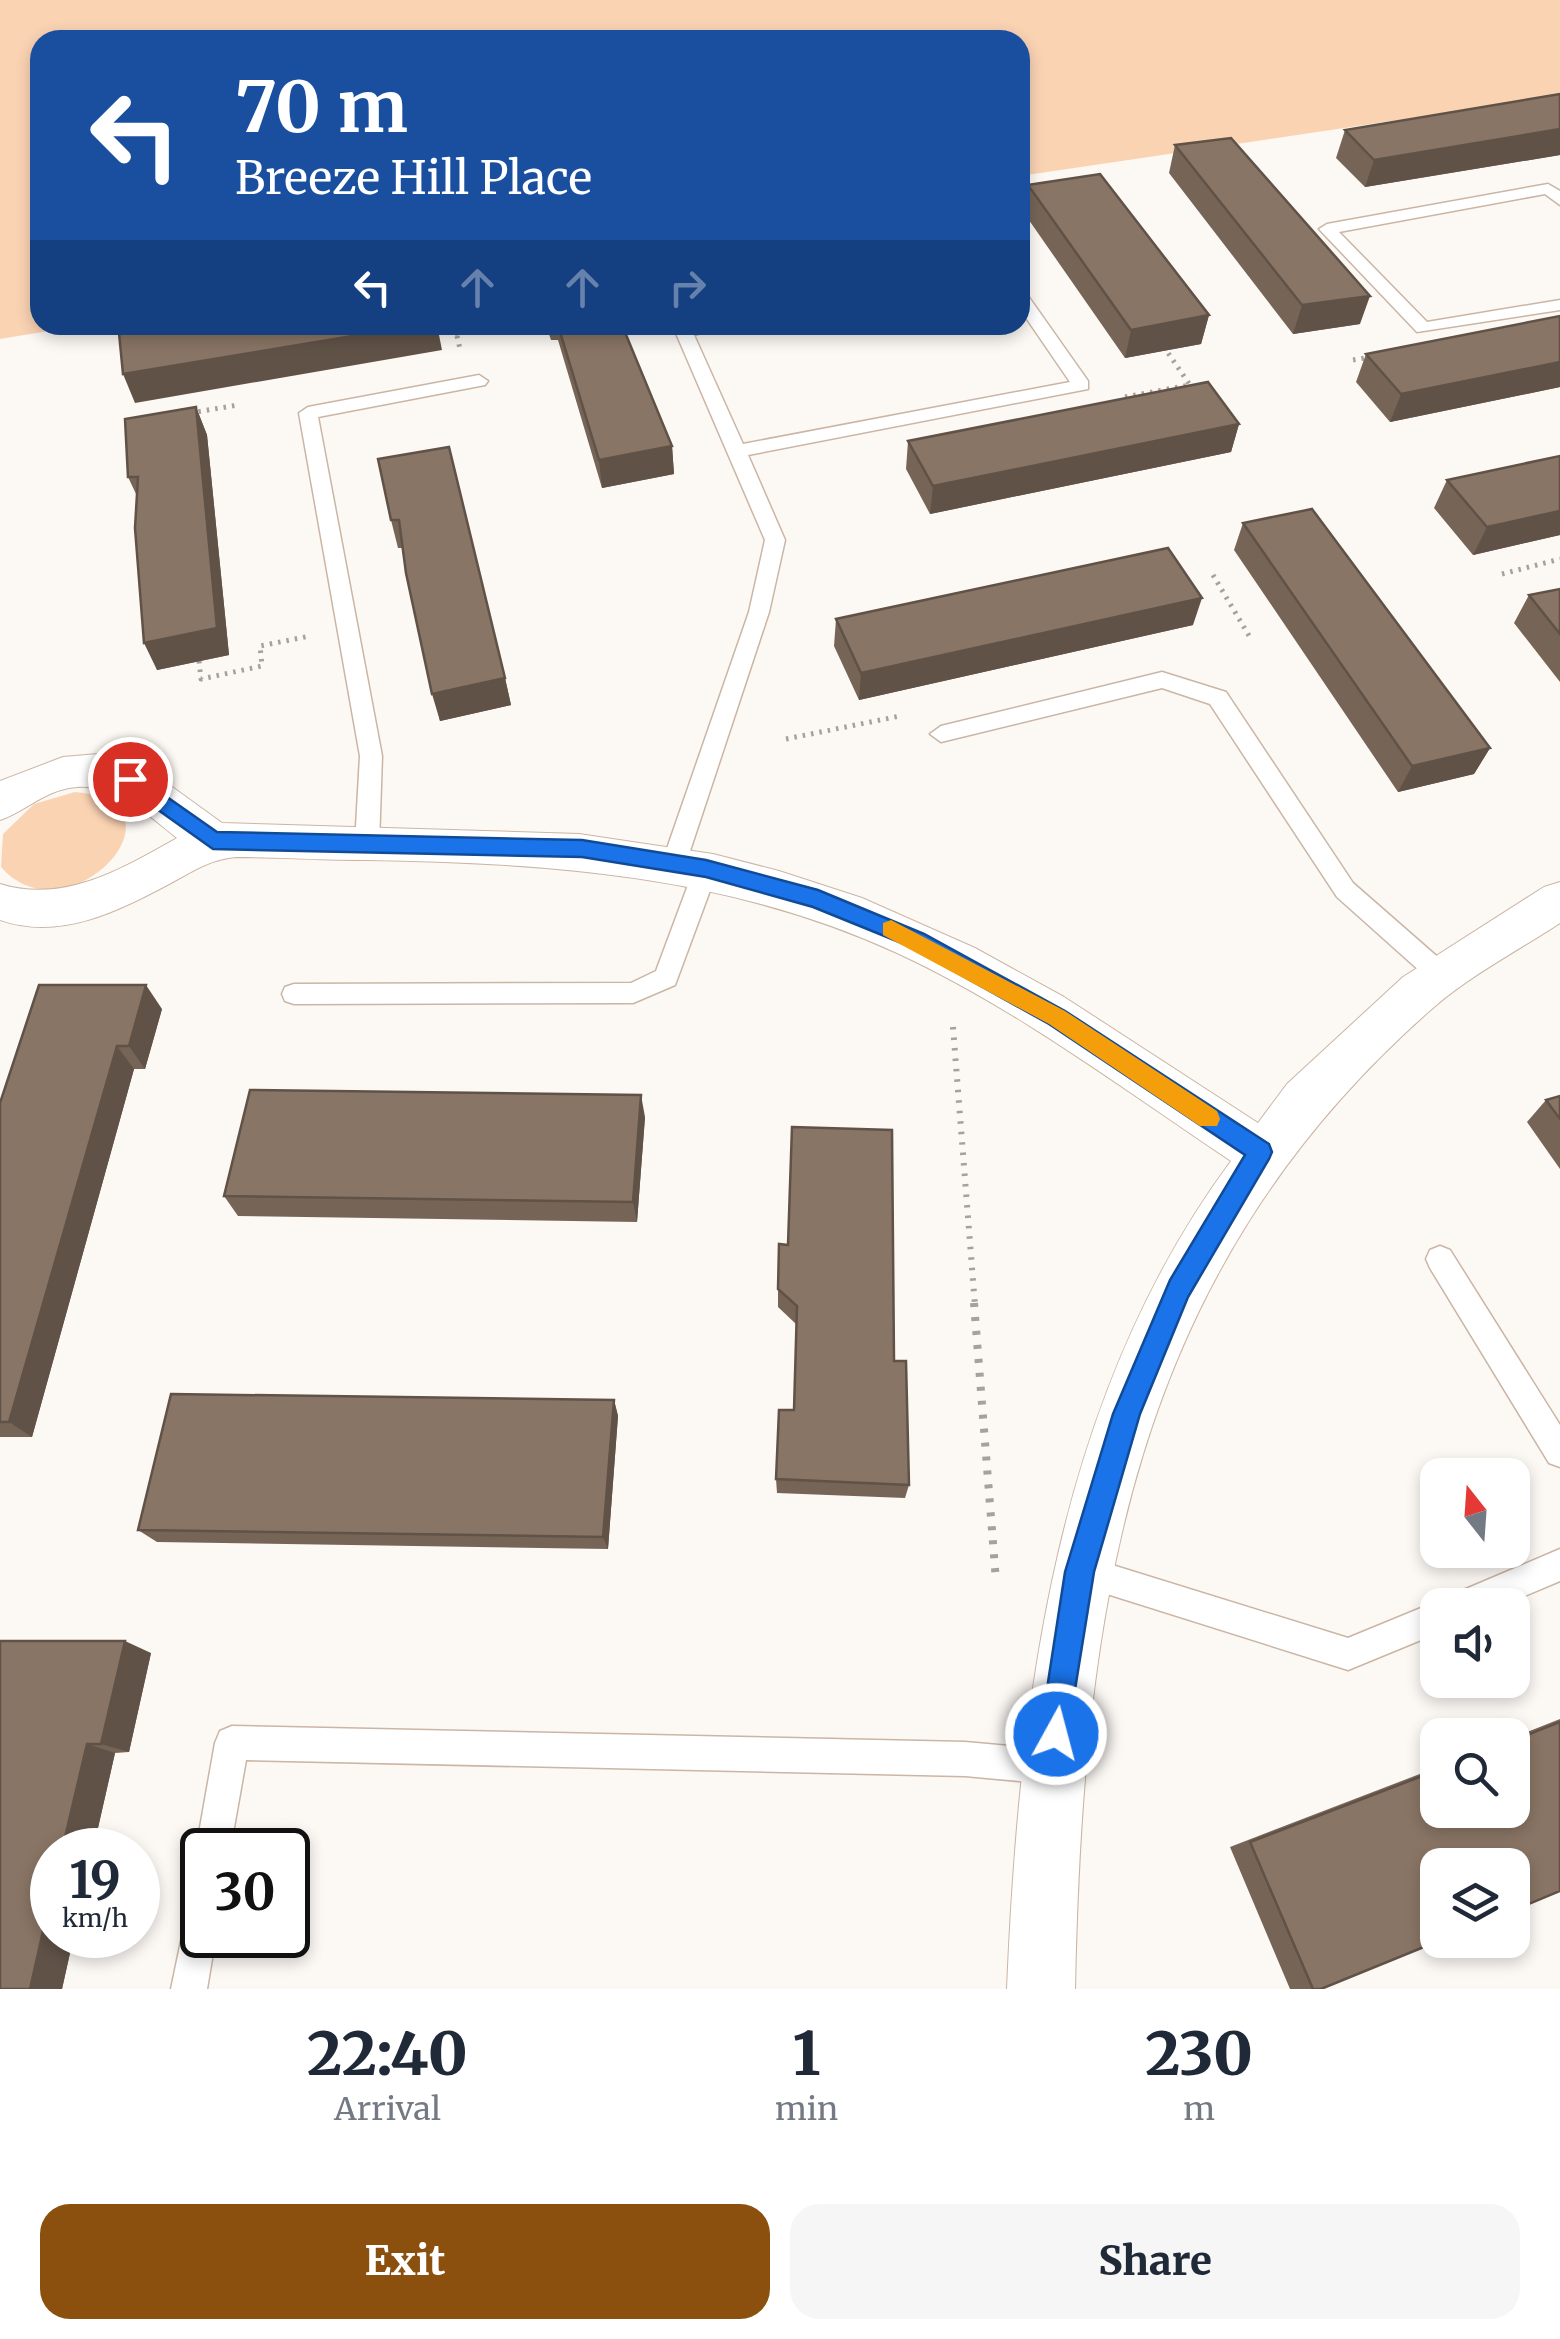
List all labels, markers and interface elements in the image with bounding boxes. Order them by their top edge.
text: 70 m [235,63,408,151]
icon: left [70,70,200,200]
text: Breeze Hill Place [235,150,592,206]
icon: left [345,260,400,315]
icon: ahead [450,260,505,315]
icon: ahead [555,260,610,315]
icon: right [660,260,715,315]
pin [88,737,173,822]
icon: arrive [103,752,158,807]
north arrow [1420,1458,1530,1568]
map controls [1420,1458,1530,1958]
button: sound [1420,1588,1530,1698]
position arrow [1004,1682,1108,1786]
button: search [1420,1718,1530,1828]
speed limit sign: 30 [180,1828,310,1958]
button: layers [1420,1848,1530,1958]
text: 19 [69,1849,121,1912]
text: km/h [62,1902,128,1934]
text: 22:40 [307,2016,468,2091]
text: 1 [793,2016,821,2091]
text: 230 [1145,2016,1253,2091]
text: Arrival [334,2089,441,2129]
text: min [775,2089,838,2129]
text: m [1183,2089,1215,2129]
button: Exit [40,2204,770,2319]
button: Share [790,2204,1520,2319]

